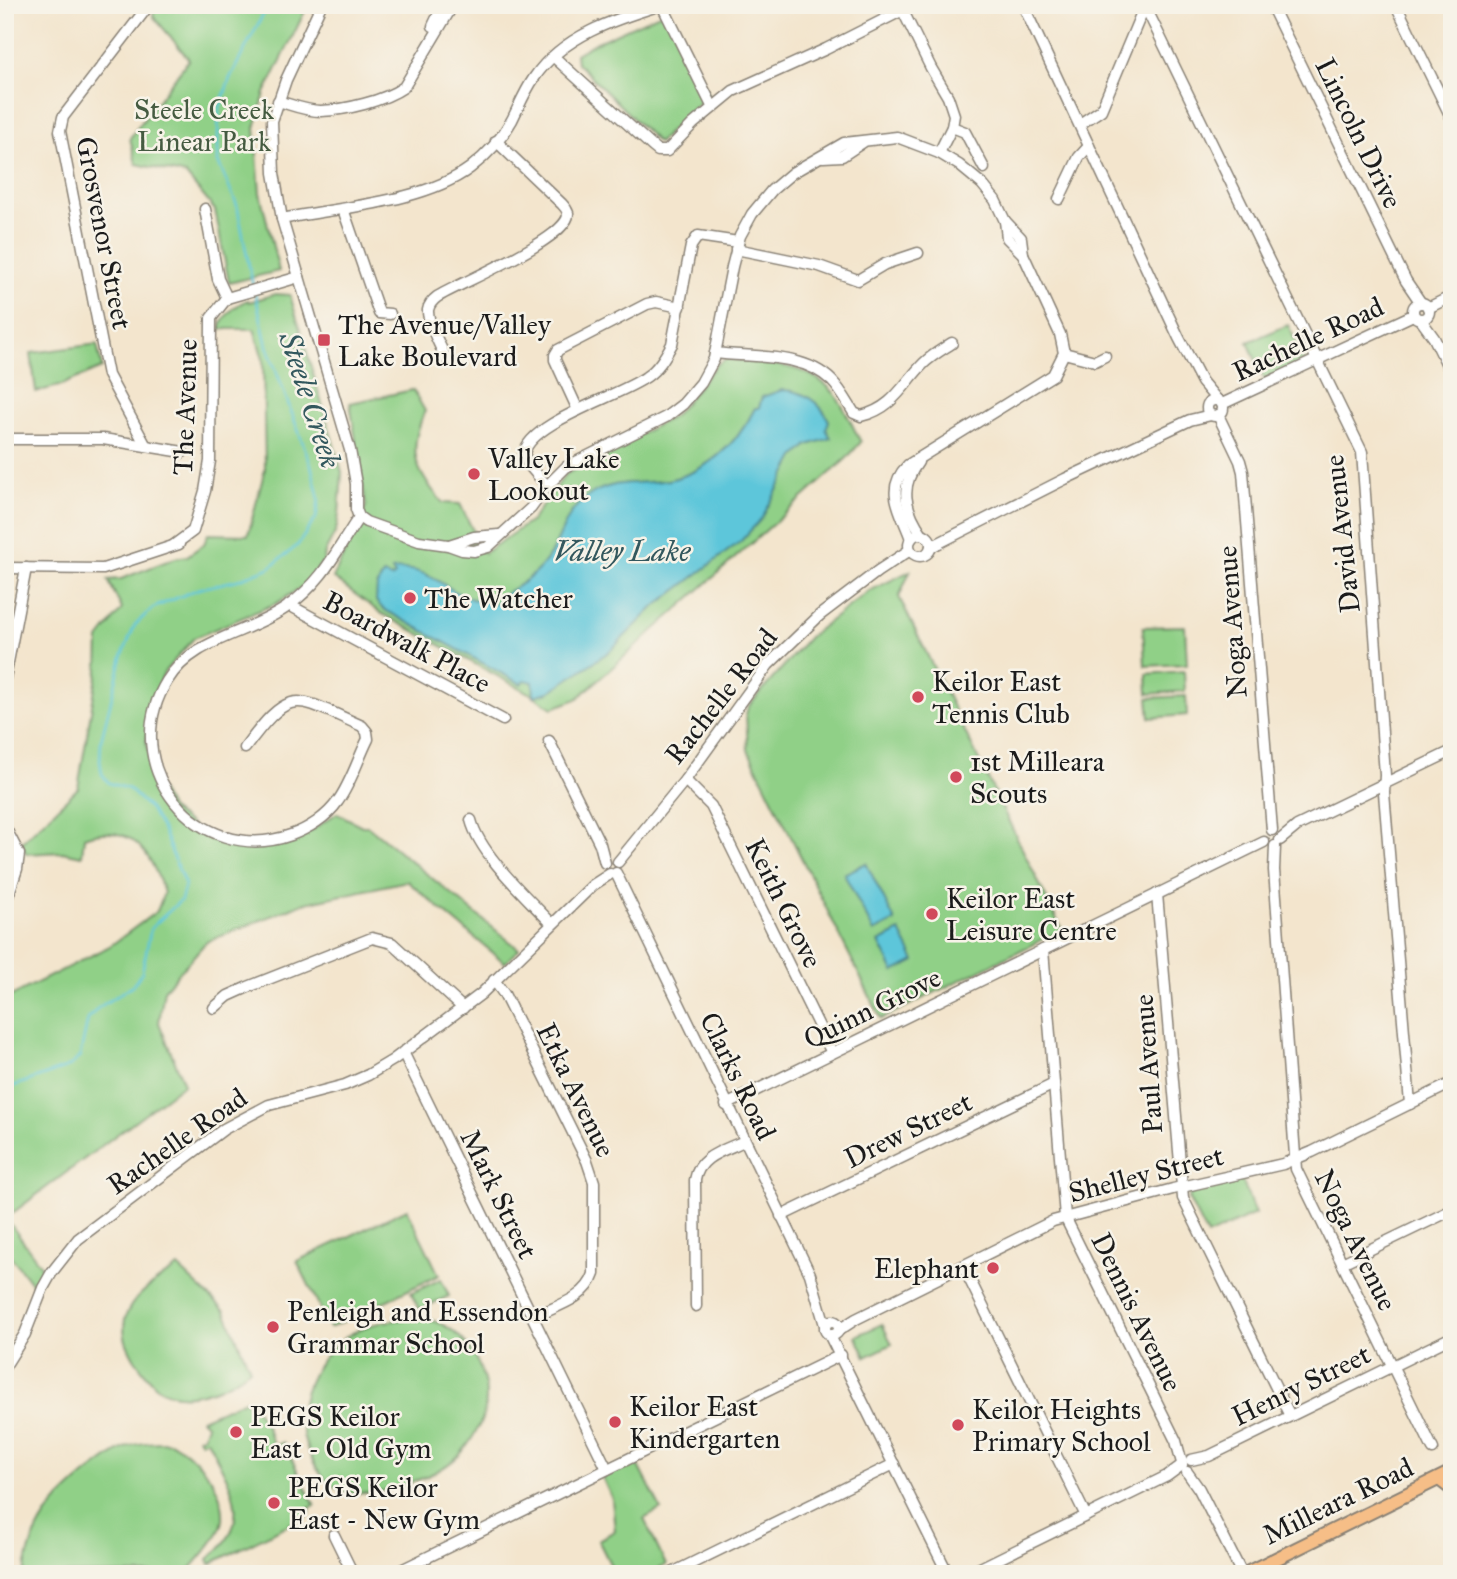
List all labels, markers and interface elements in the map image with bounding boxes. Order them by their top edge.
street label: Lincoln Drive [1308,52,1410,214]
park label: Steele Creek Linear Park [134,92,274,159]
street label: Grosvenor Street [68,134,140,332]
street label: Rachelle Road [1227,289,1389,389]
place label: The Avenue/Valley Lake Boulevard [338,307,552,374]
water label: Steele Creek [271,326,349,473]
marker: The Avenue/Valley Lake Boulevard [316,332,332,348]
street label: The Avenue [165,338,205,476]
place label: Valley Lake Lookout [487,441,620,508]
street label: David Avenue [1316,453,1368,615]
marker: Valley Lake Lookout [466,466,482,482]
water label: Valley Lake [554,533,691,569]
street label: Noga Avenue [1209,545,1255,699]
place label: The Watcher [424,581,573,616]
street label: Boardwalk Place [317,583,497,701]
marker: The Watcher [402,590,418,606]
street label: Rachelle Road [657,621,785,771]
place label: Keilor East Tennis Club [932,664,1070,731]
marker: Keilor East Tennis Club [910,689,926,705]
place label: 1st Milleara Scouts [970,744,1105,811]
marker: 1st Milleara Scouts [948,769,964,785]
street label: Keith Grove [738,832,830,974]
place label: Keilor East Leisure Centre [946,881,1117,948]
marker: Keilor East Leisure Centre [924,906,940,922]
street label: Quinn Grove [798,960,946,1056]
street label: Paul Avenue [1126,993,1170,1135]
street label: Clarks Road [692,1006,784,1146]
street label: Etka Avenue [529,1017,623,1163]
street label: Rachelle Road [100,1080,254,1202]
street label: Drew Street [838,1084,978,1176]
street label: Mark Street [453,1124,545,1264]
street label: Shelley Street [1065,1138,1227,1210]
street label: Noga Avenue [1307,1164,1405,1316]
street label: Dennis Avenue [1084,1227,1190,1397]
place label: Elephant [874,1251,979,1286]
marker: Elephant [985,1260,1001,1276]
place label: Penleigh and Essendon Grammar School [287,1294,549,1361]
marker: Penleigh and Essendon Grammar School [265,1319,281,1335]
street label: Henry Street [1226,1336,1376,1434]
place label: Keilor East Kindergarten [629,1389,780,1456]
place label: Keilor Heights Primary School [972,1392,1151,1459]
place label: PEGS Keilor East - Old Gym [250,1399,432,1466]
marker: Keilor East Kindergarten [607,1414,623,1430]
marker: Keilor Heights Primary School [950,1417,966,1433]
marker: PEGS Keilor East - Old Gym [228,1424,244,1440]
street label: Milleara Road [1257,1450,1419,1552]
place label: PEGS Keilor East - New Gym [288,1470,480,1537]
marker: PEGS Keilor East - New Gym [266,1495,282,1511]

